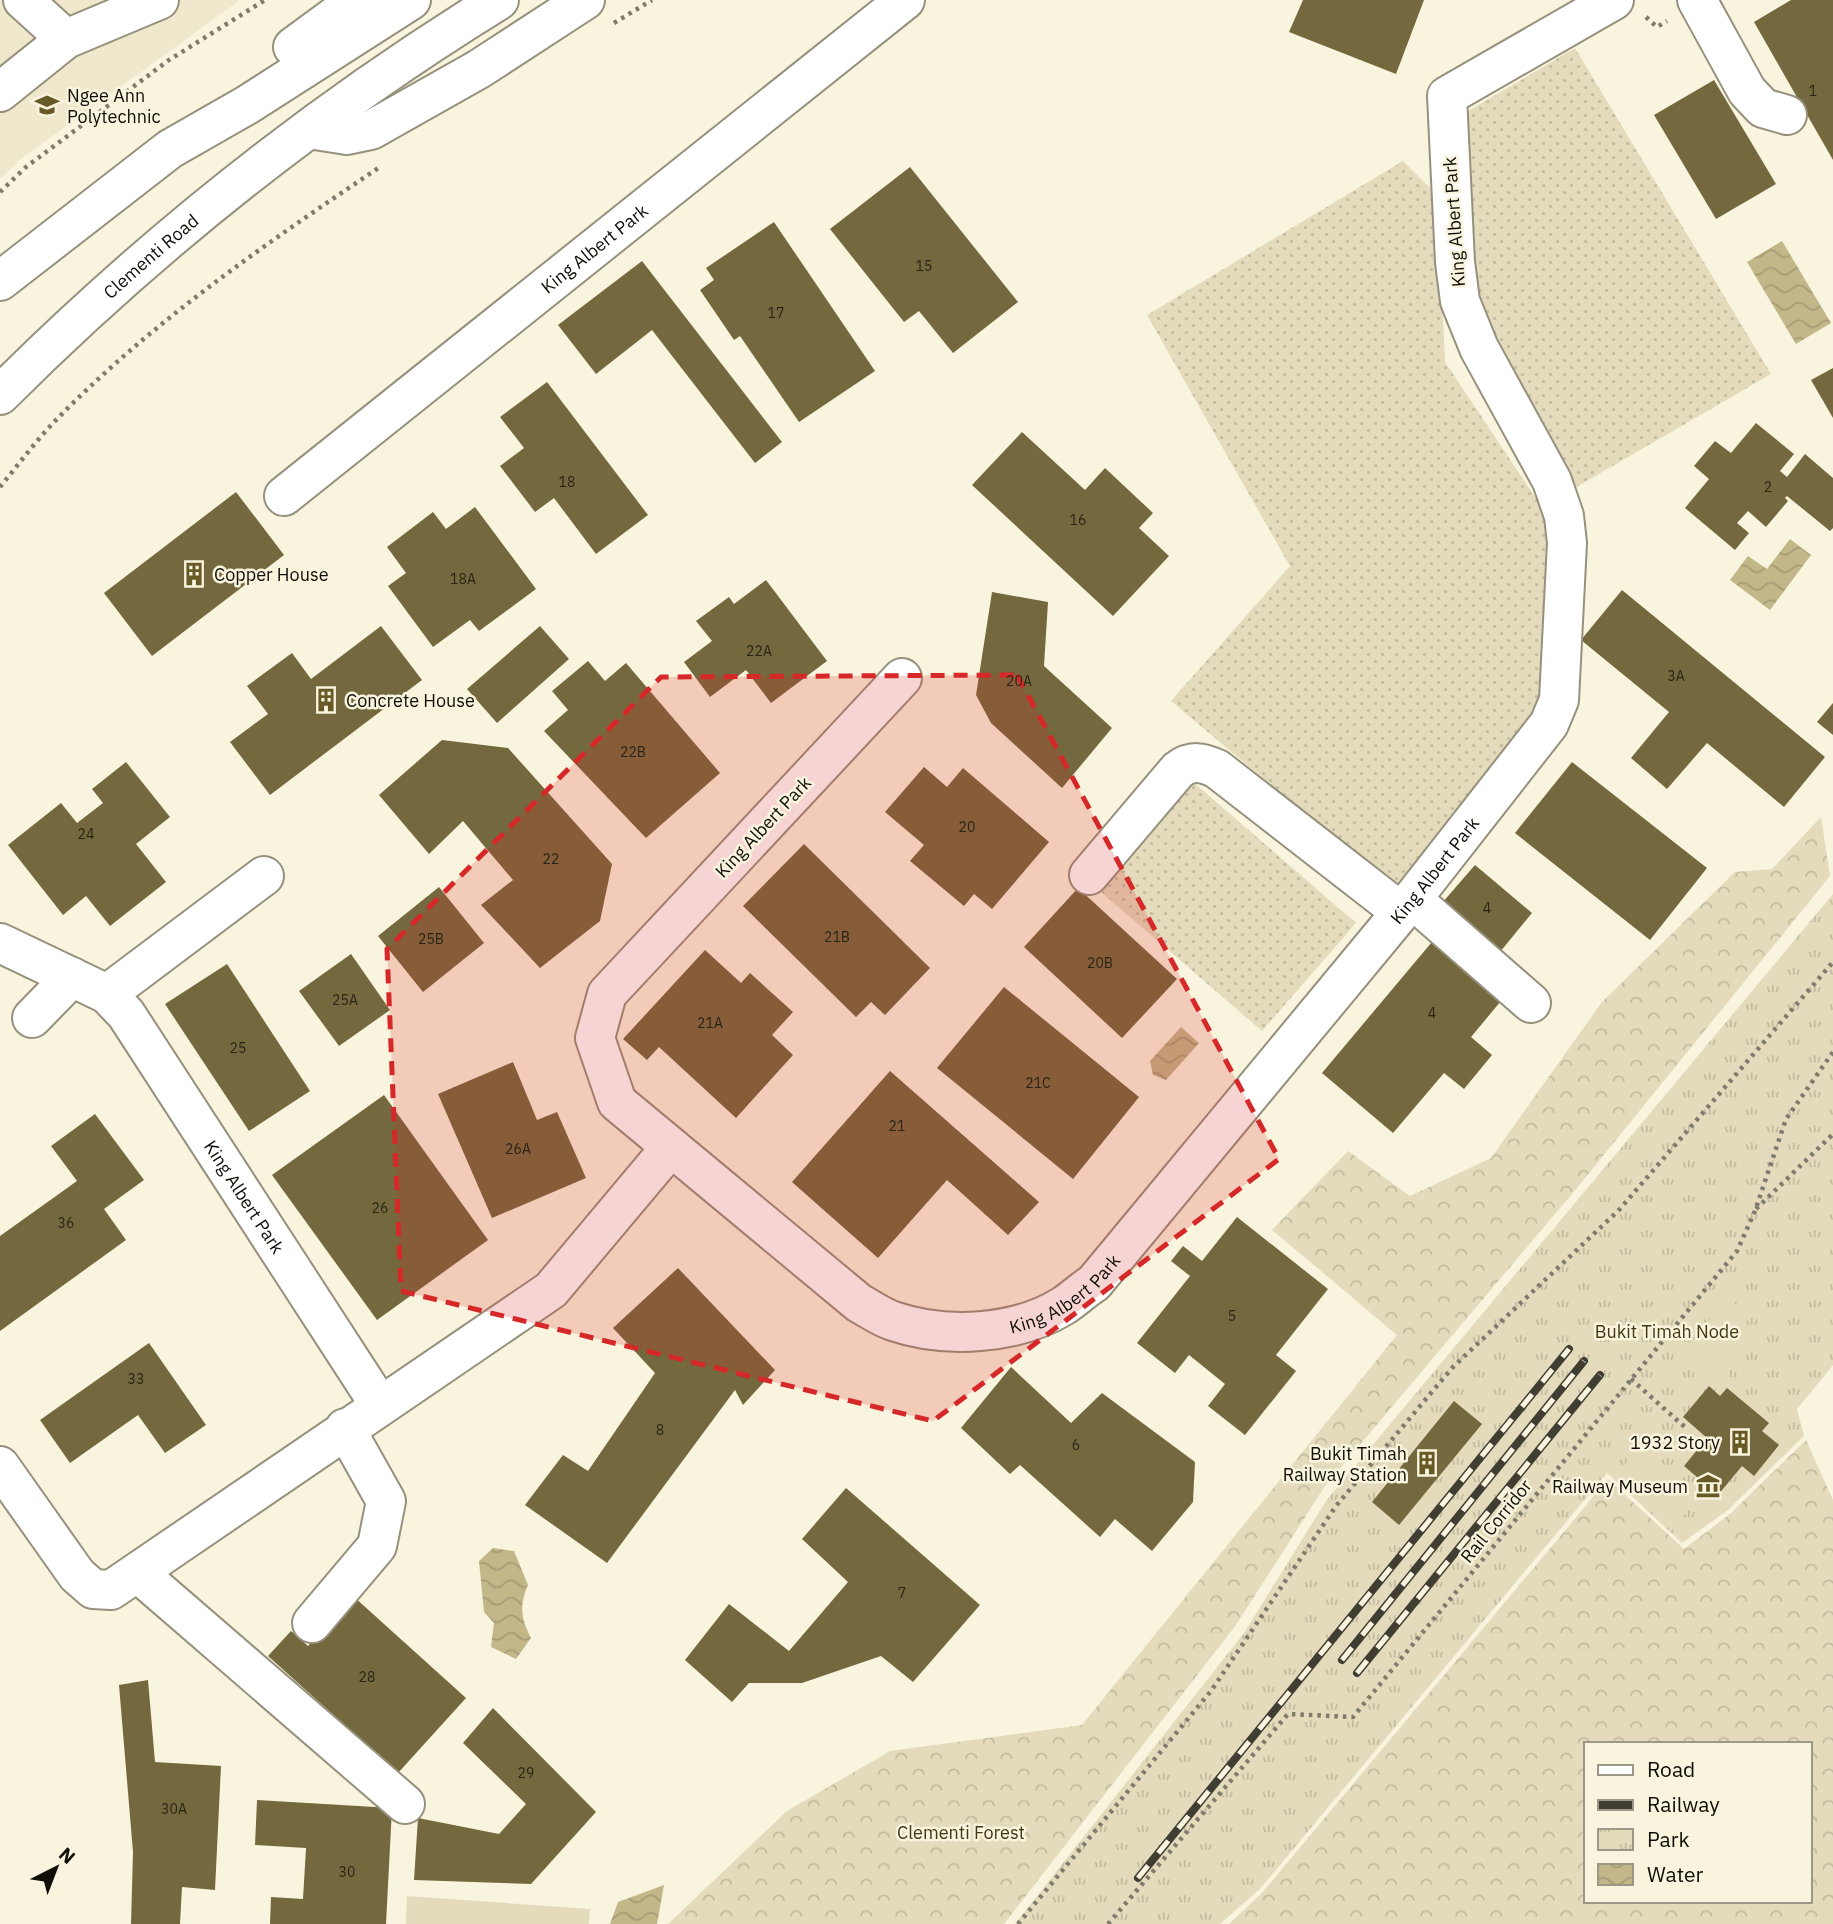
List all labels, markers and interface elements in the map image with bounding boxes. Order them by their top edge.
house number: 1 [1809,82,1817,100]
place label: Ngee Ann Polytechnic [67,84,161,128]
school or university icon: Ngee Ann Polytechnic [33,91,61,119]
street label: King Albert Park [1438,156,1470,288]
street label: King Albert Park [536,198,653,298]
street label: Clementi Road [98,209,203,303]
house number: 15 [916,257,932,275]
house number: 17 [768,304,784,322]
house number: 18 [559,473,575,491]
house number: 2 [1764,478,1772,496]
house number: 16 [1070,511,1086,529]
building icon: Copper House [180,560,208,588]
place label: Copper House [214,563,329,586]
house number: 18A [450,570,476,588]
house number: 22A [746,642,772,660]
house number: 3A [1667,667,1685,685]
house number: 20A [1006,672,1032,690]
building icon: Concrete House [312,686,340,714]
place label: Concrete House [346,689,475,712]
house number: 22B [620,743,646,761]
street label: King Albert Park [710,771,816,883]
street label: King Albert Park [1385,811,1484,928]
house number: 20 [959,818,975,836]
house number: 24 [78,825,94,843]
house number: 22 [543,850,559,868]
house number: 4 [1483,899,1491,917]
house number: 21B [824,928,850,946]
house number: 25B [418,930,444,948]
house number: 20B [1087,954,1113,972]
house number: 25A [332,991,358,1009]
house number: 4 [1428,1004,1436,1022]
house number: 21A [697,1014,723,1032]
house number: 25 [230,1039,246,1057]
house number: 21C [1025,1074,1051,1092]
house number: 21 [889,1117,905,1135]
street label: King Albert Park [199,1136,290,1258]
house number: 26A [505,1140,531,1158]
house number: 26 [372,1199,388,1217]
house number: 36 [58,1214,74,1232]
street label: King Albert Park [1007,1249,1125,1338]
house number: 5 [1228,1307,1236,1325]
park label: Bukit Timah Node [1595,1320,1739,1343]
house number: 33 [128,1370,144,1388]
house number: 8 [656,1421,664,1439]
building icon: 1932 Story [1726,1428,1754,1456]
place label: 1932 Story [1630,1431,1720,1454]
house number: 6 [1072,1436,1080,1454]
place label: Bukit Timah Railway Station [1283,1442,1407,1486]
building icon: Bukit Timah Railway Station [1413,1449,1441,1477]
museum icon: Railway Museum [1694,1472,1722,1500]
street label: Rail Corridor [1455,1474,1537,1567]
place label: Railway Museum [1552,1475,1688,1498]
house number: 7 [898,1584,906,1602]
house number: 28 [359,1668,375,1686]
legend [1584,1742,1812,1903]
text: Road [1647,1755,1695,1783]
house number: 29 [518,1764,534,1782]
text: Railway [1647,1790,1720,1818]
house number: 30A [161,1800,187,1818]
park label: Clementi Forest [897,1821,1025,1844]
text: Park [1647,1825,1690,1853]
north arrow [21,1833,91,1903]
text: N [54,1842,81,1869]
text: Water [1647,1860,1704,1888]
house number: 30 [339,1863,355,1881]

